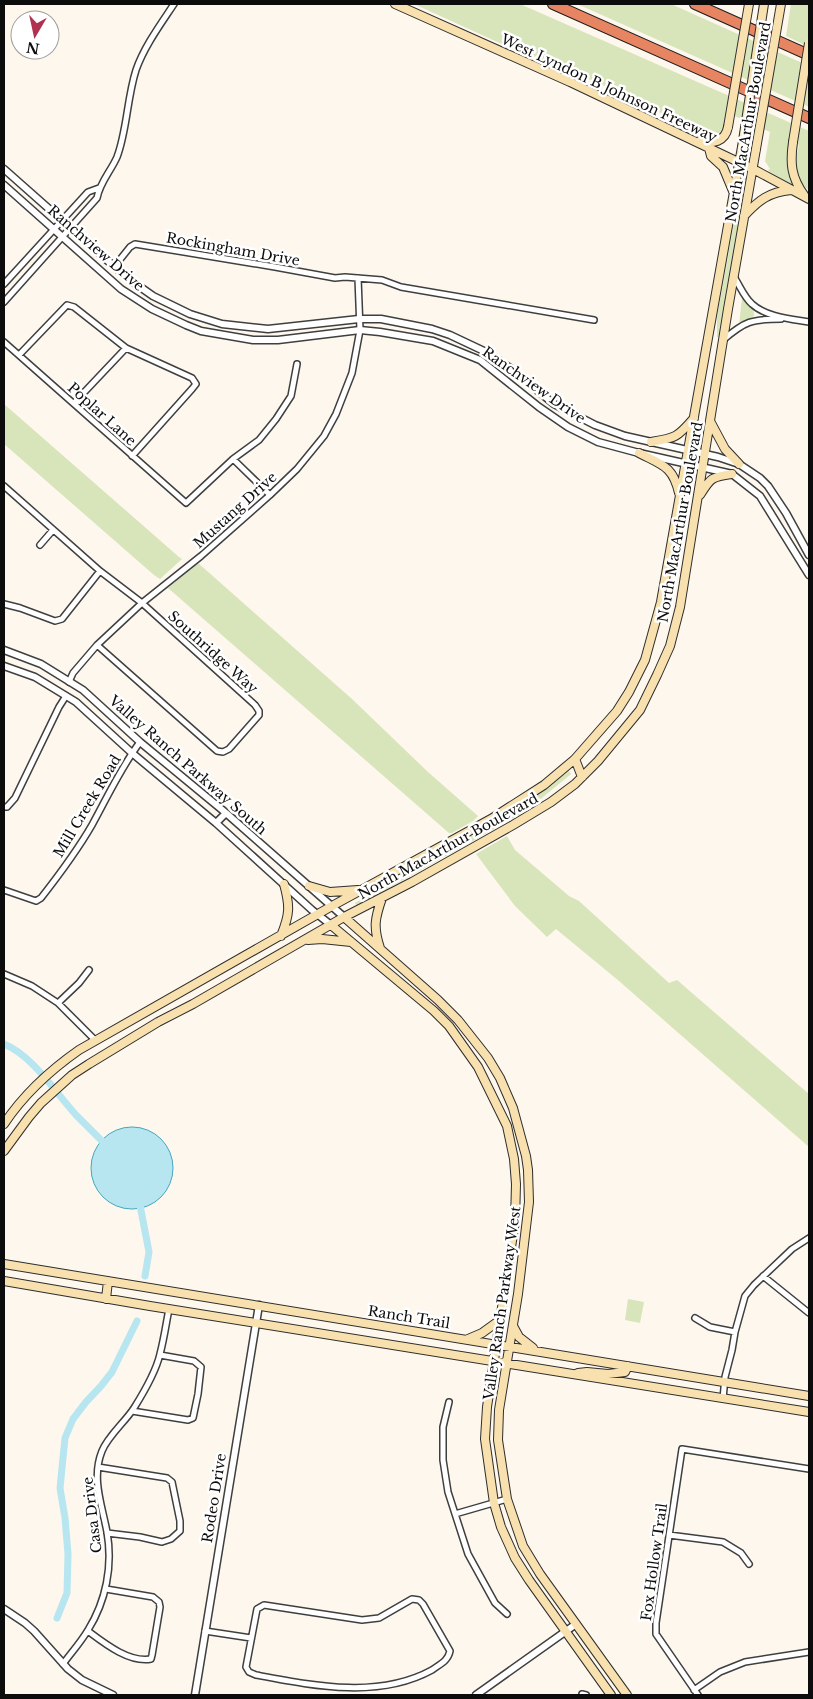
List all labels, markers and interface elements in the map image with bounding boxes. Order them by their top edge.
north arrow [10,10,60,60]
street label: North MacArthur Boulevard [721,20,775,224]
street label: West Lyndon B Johnson Freeway [497,29,720,146]
text: N [25,38,41,58]
street label: Ranchview Drive [44,201,148,295]
street label: Rockingham Drive [165,228,301,270]
street label: Ranchview Drive [479,343,589,427]
street label: Poplar Lane [64,379,140,449]
street label: North MacArthur Boulevard [653,420,707,624]
street label: Mustang Drive [190,468,280,552]
street label: Southridge Way [164,607,262,697]
street label: Valley Ranch Parkway South [105,691,271,839]
street label: Mill Creek Road [49,751,125,861]
street label: North MacArthur Boulevard [355,789,542,903]
street label: Valley Ranch Parkway West [479,1204,525,1402]
street label: Ranch Trail [367,1302,452,1332]
street label: Rodeo Drive [198,1452,230,1544]
street label: Casa Drive [78,1476,106,1554]
street label: Fox Hollow Trail [637,1501,671,1622]

